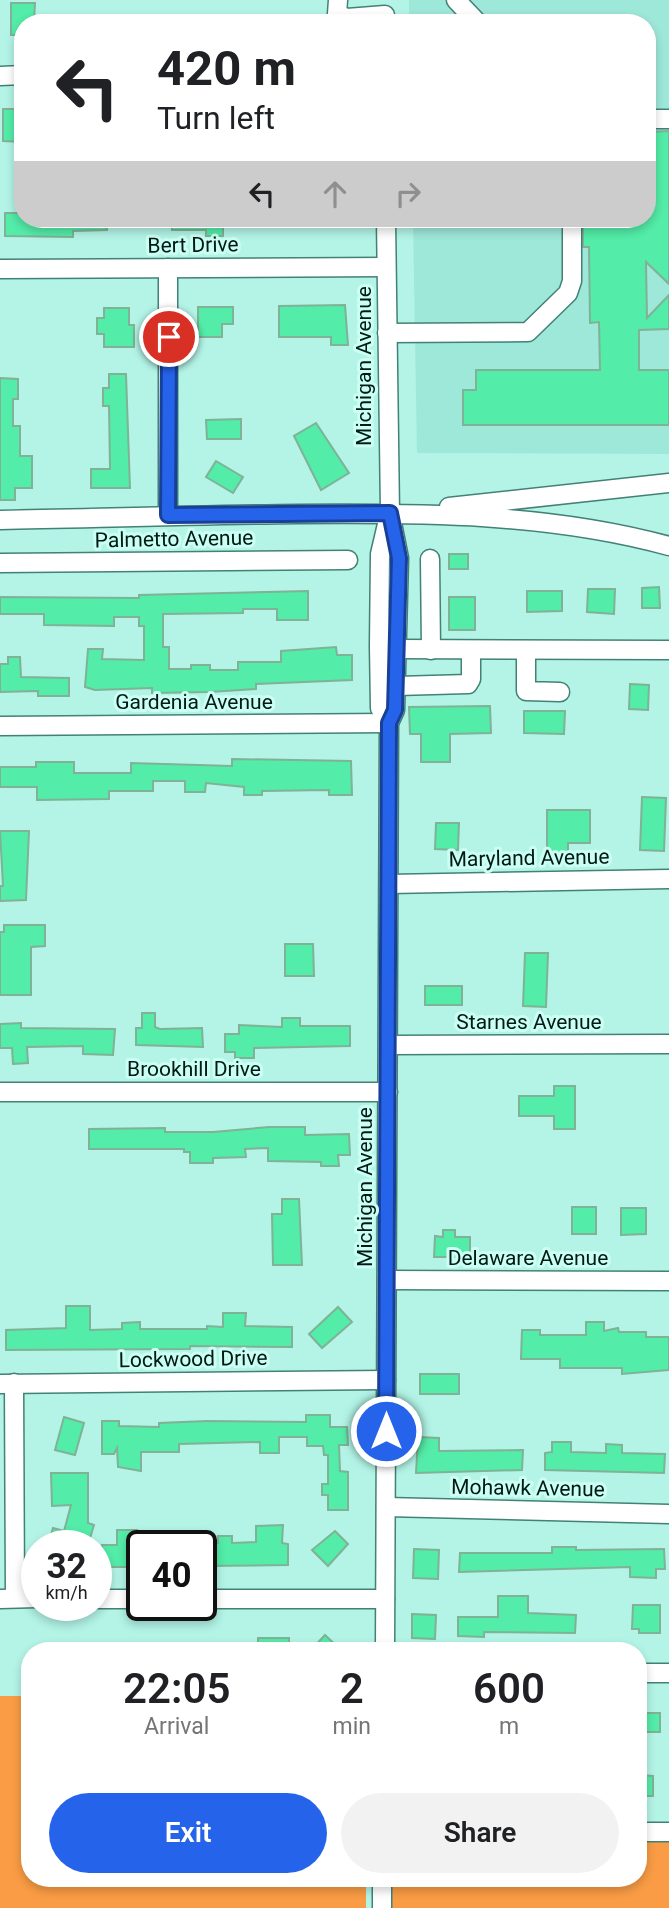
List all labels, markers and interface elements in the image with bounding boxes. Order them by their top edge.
text: 420 m [157,40,296,97]
icon: left [42,42,133,133]
text: Turn left [157,99,275,137]
icon: left [243,175,281,213]
icon: ahead [316,175,354,213]
icon: right [389,175,427,213]
street label: Bert Drive [147,232,239,258]
street label: Michigan Avenue [352,286,376,446]
pin [139,307,199,367]
icon: arrive [150,318,188,356]
street label: Palmetto Avenue [94,526,254,552]
street label: Gardenia Avenue [115,690,273,714]
street label: Maryland Avenue [448,845,610,871]
street label: Starnes Avenue [456,1010,602,1034]
street label: Brookhill Drive [127,1057,261,1081]
street label: Michigan Avenue [353,1107,377,1267]
street label: Delaware Avenue [448,1246,608,1270]
street label: Lockwood Drive [118,1346,268,1372]
position arrow [349,1394,423,1468]
street label: Mohawk Avenue [451,1475,605,1501]
speed limit sign: 40 [126,1530,217,1621]
text: 32 [46,1546,87,1587]
text: km/h [45,1582,88,1603]
text: 22:05 [123,1664,230,1713]
text: 2 [340,1664,364,1713]
text: 600 [473,1664,545,1713]
text: Arrival [144,1713,209,1740]
text: min [332,1713,371,1740]
text: m [499,1713,519,1740]
button: Exit [49,1793,327,1873]
button: Share [341,1793,619,1873]

